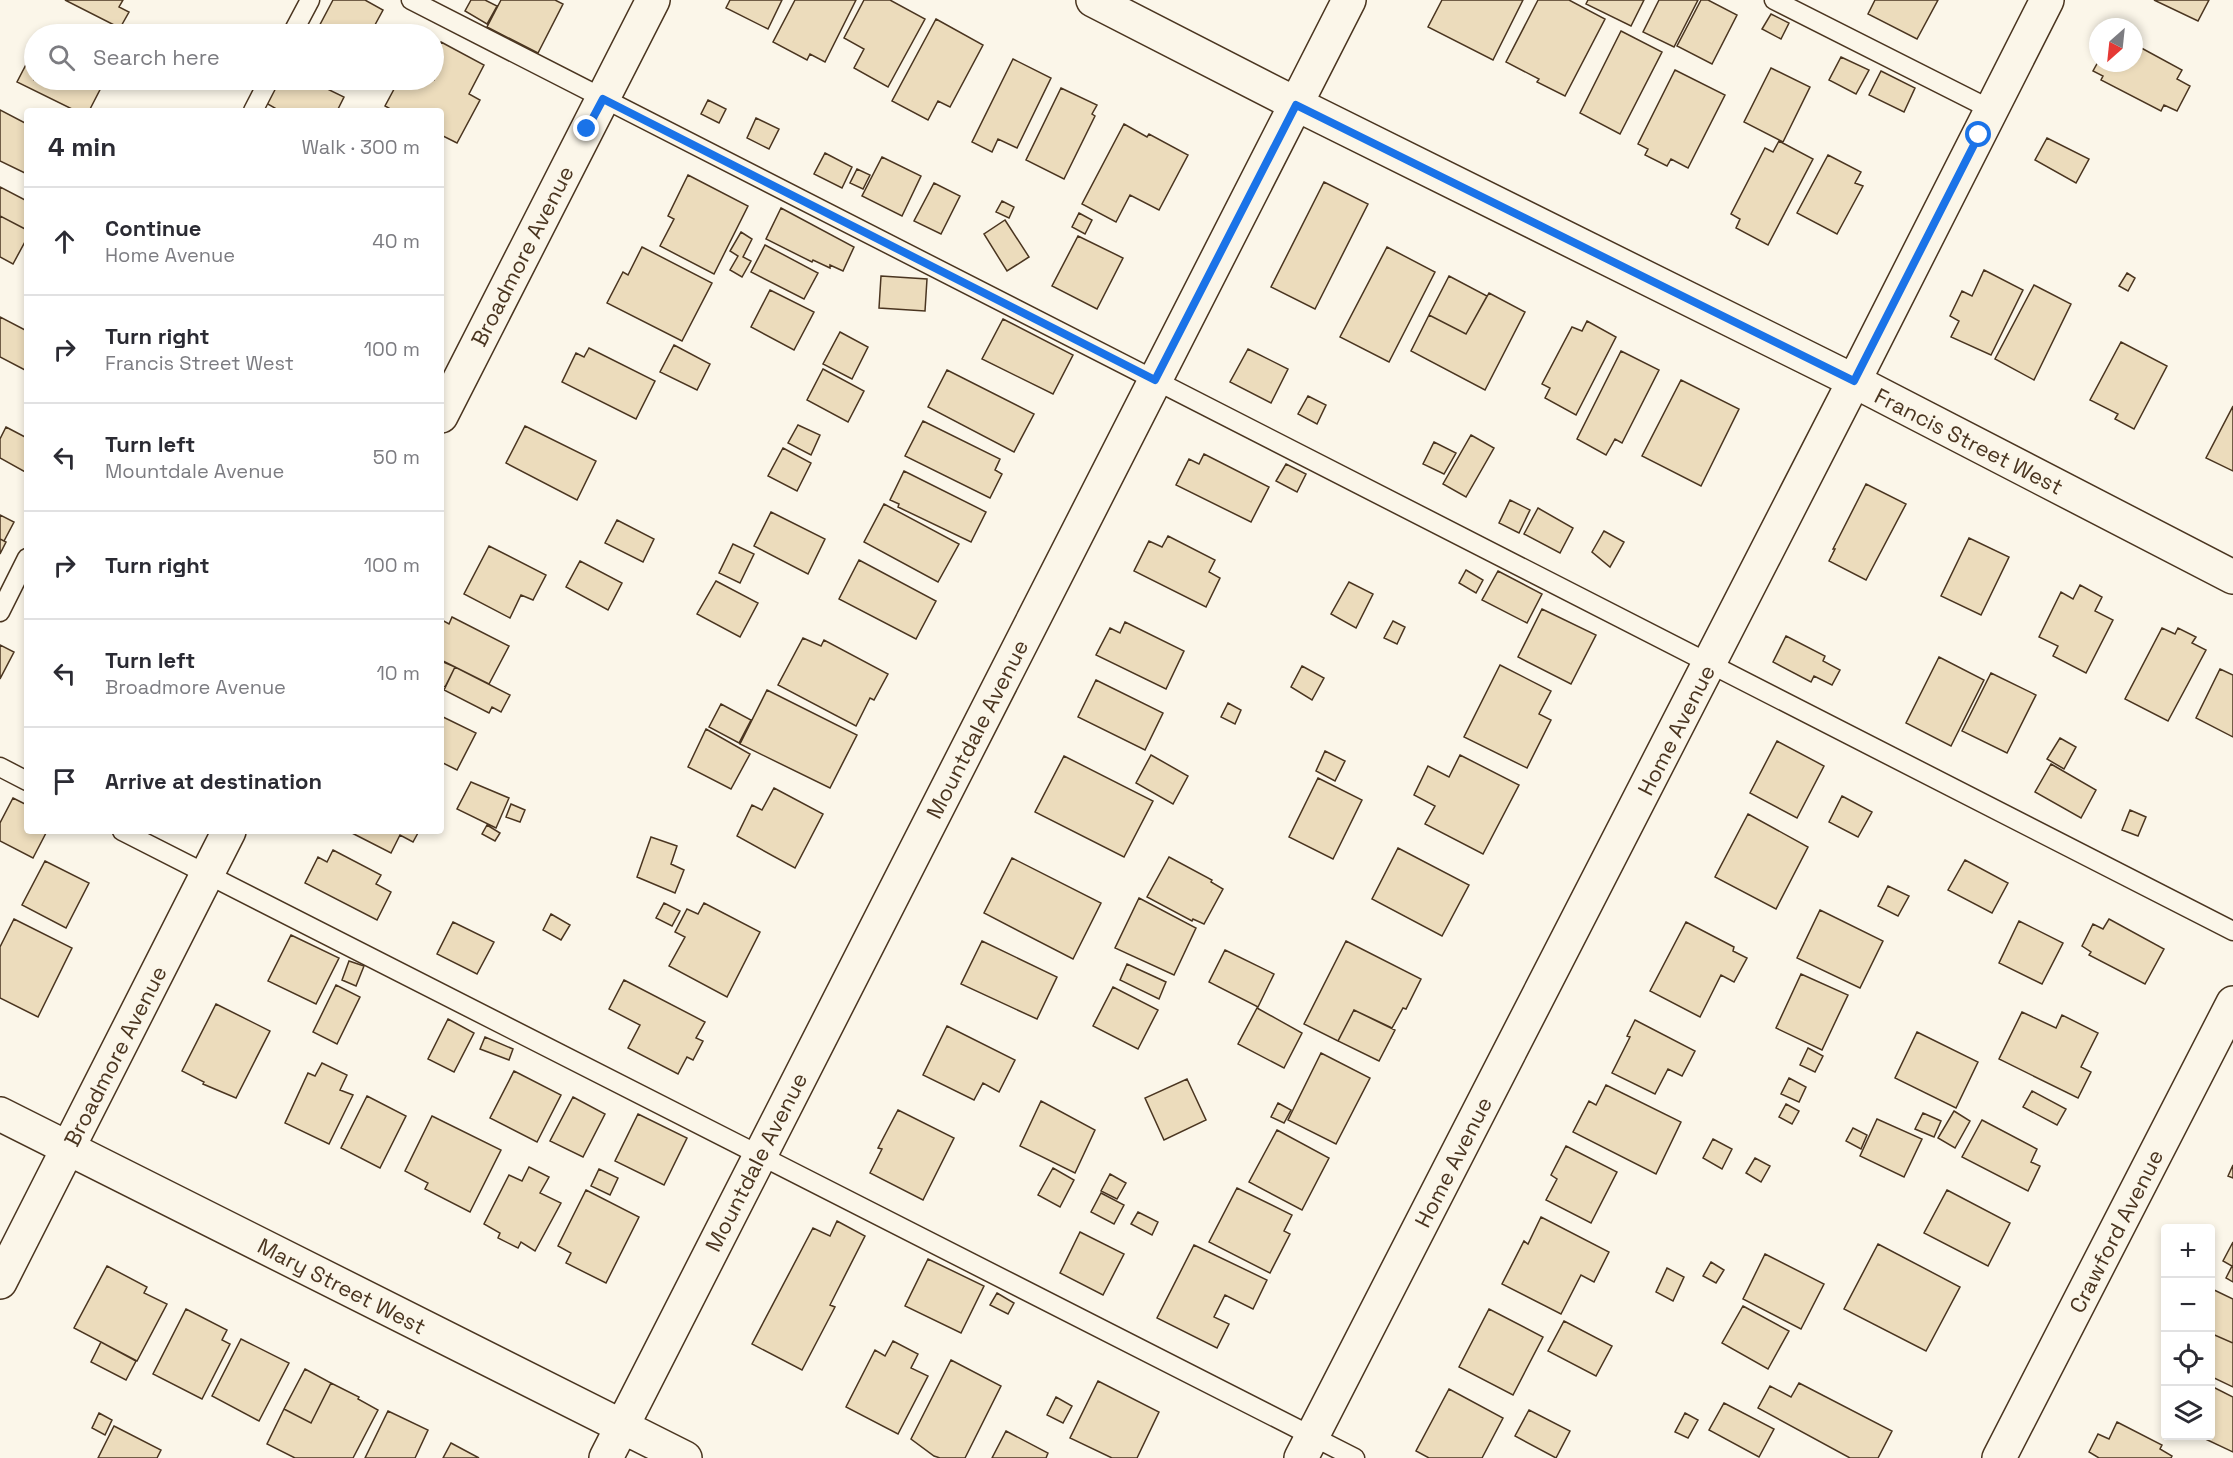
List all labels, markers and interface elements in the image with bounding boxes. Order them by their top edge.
north arrow [2089,18,2143,72]
search box [24,24,444,90]
icon: search [45,41,78,74]
text: Search here [93,43,220,71]
route end [573,115,599,141]
route start [1965,121,1991,147]
text: 4 min [48,130,116,164]
text: Walk · 300 m [301,134,420,160]
street label: Broadmore Avenue [464,161,580,351]
text: Continue [105,214,201,242]
icon: ahead [48,225,81,258]
text: 40 m [372,228,420,254]
text: Home Avenue [105,242,235,268]
text: Turn right [105,322,210,350]
icon: right [48,333,81,366]
text: 100 m [364,336,420,362]
text: Francis Street West [105,350,294,376]
street label: Francis Street West [1870,381,2068,501]
text: Turn left [105,430,195,458]
icon: left [48,441,81,474]
text: 50 m [373,444,420,470]
text: Mountdale Avenue [105,458,284,484]
icon: right [48,549,81,582]
text: Turn right [105,551,210,579]
text: 100 m [364,552,420,578]
street label: Mountdale Avenue [920,635,1034,823]
text: Turn left [105,646,195,674]
icon: left [48,657,81,690]
text: 10 m [376,660,420,686]
street label: Home Avenue [1631,660,1721,800]
text: Broadmore Avenue [105,674,286,700]
icon: arrive [48,765,81,798]
text: Arrive at destination [105,767,322,795]
street label: Broadmore Avenue [57,961,173,1151]
street label: Mountdale Avenue [699,1068,813,1256]
street label: Home Avenue [1408,1092,1498,1232]
street label: Crawford Avenue [2063,1144,2169,1318]
map controls [2161,1224,2215,1440]
button: + [2161,1224,2215,1278]
street label: Mary Street West [253,1231,431,1341]
button: − [2161,1278,2215,1332]
button: locate [2161,1332,2215,1386]
button: layers [2161,1386,2215,1440]

